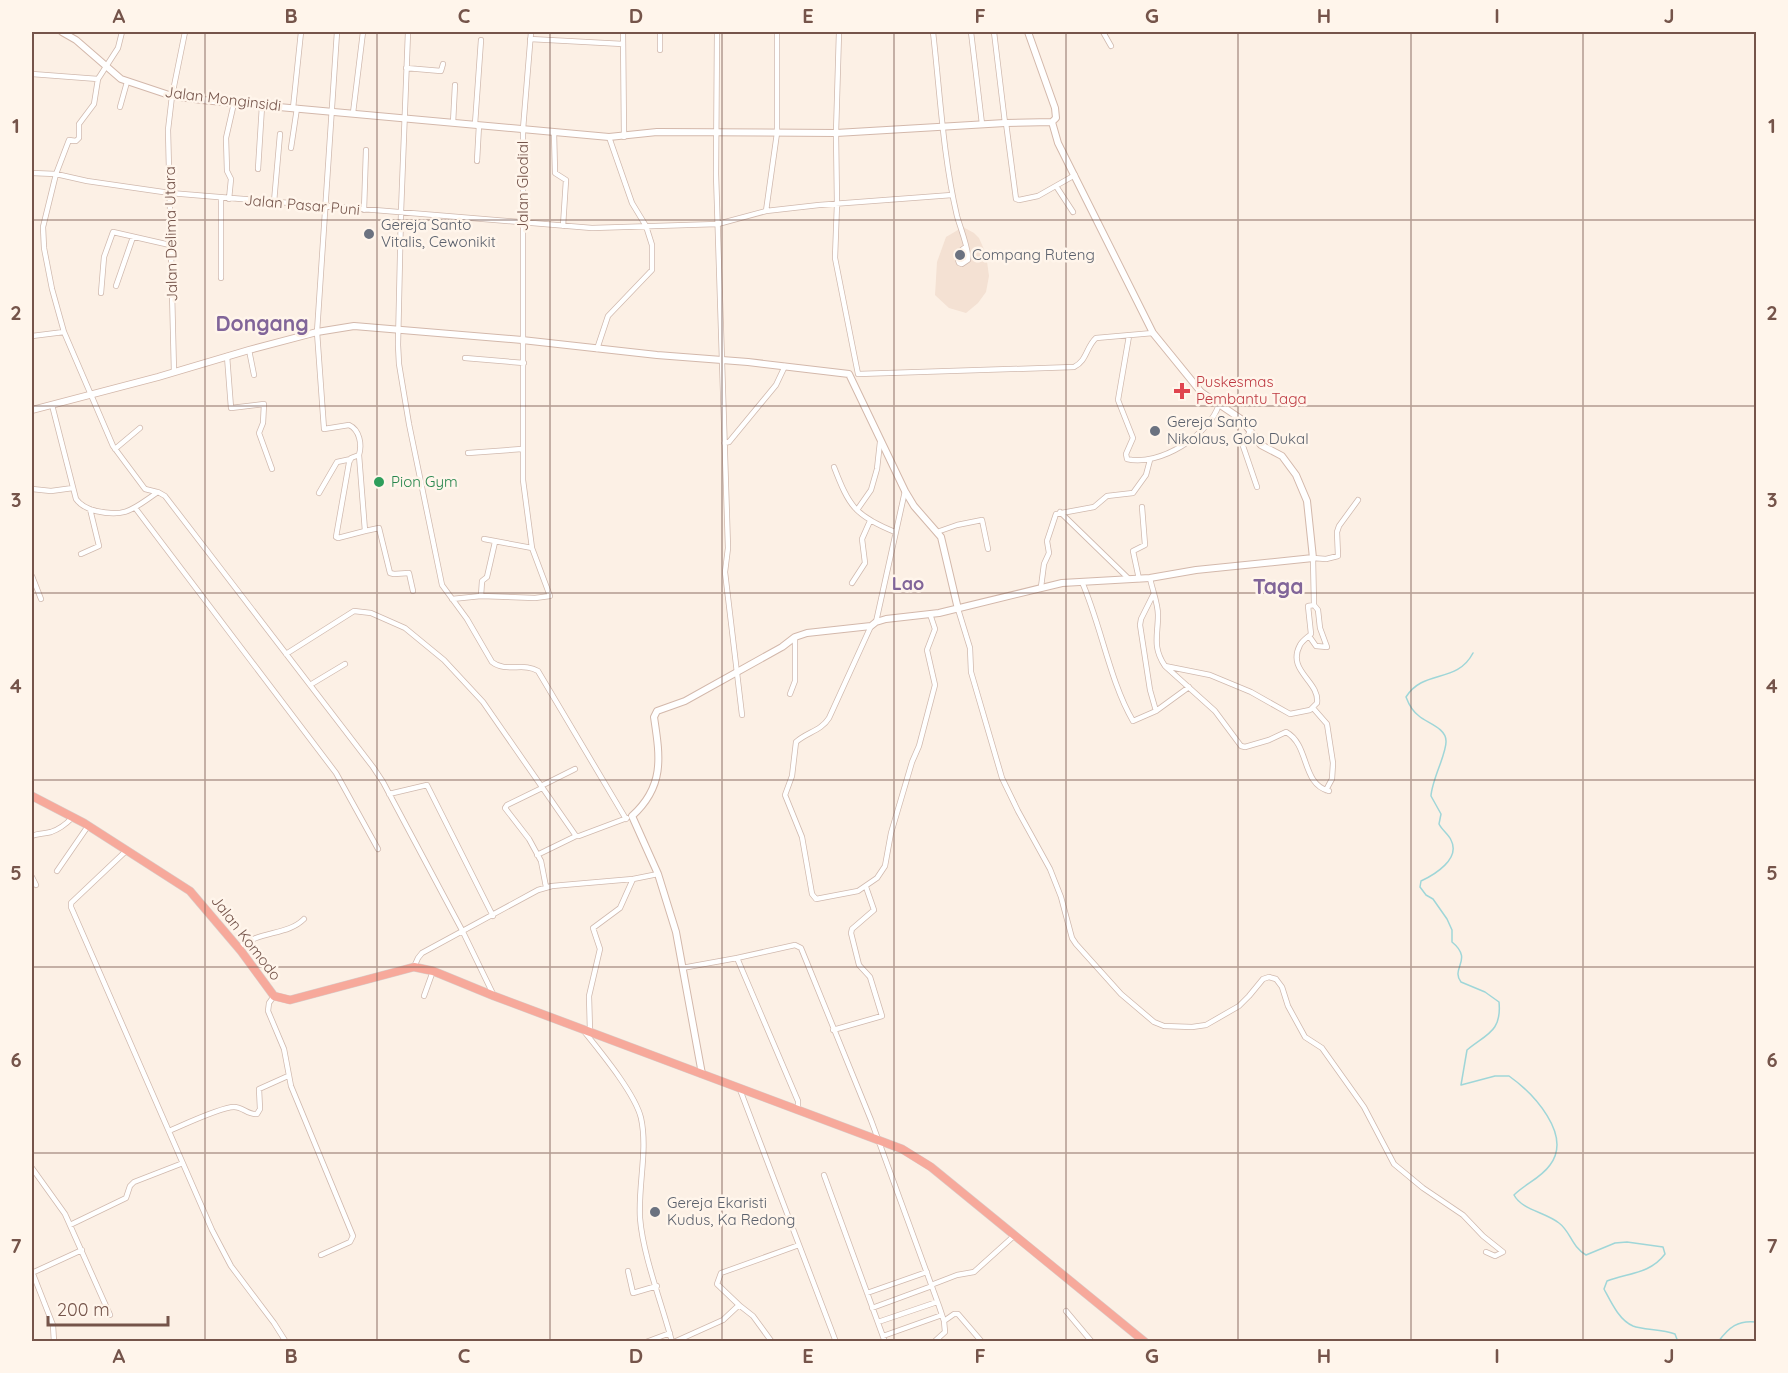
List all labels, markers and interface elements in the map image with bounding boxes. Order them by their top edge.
text: A [113,3,126,28]
text: B [284,3,298,28]
text: C [458,3,471,28]
text: D [629,3,643,28]
text: E [802,3,814,28]
text: F [974,3,986,28]
text: G [1145,3,1159,28]
text: H [1317,3,1331,28]
text: I [1494,3,1500,28]
text: J [1663,3,1675,28]
street label: Jalan Monginsidi [164,82,282,115]
text: 1 [12,113,20,138]
text: 1 [1768,113,1776,138]
street label: Jalan Glodial [513,141,532,231]
street label: Jalan Delima Utara [160,166,181,302]
street label: Jalan Pasar Puni [243,190,361,219]
place label: Gereja Santo Vitalis, Cewonikit [381,215,496,251]
marker: Gereja Santo Vitalis, Cewonikit [362,227,376,241]
place label: Compang Ruteng [972,245,1095,264]
marker: Compang Ruteng [953,248,967,262]
text: 2 [10,300,22,325]
text: 2 [1766,300,1778,325]
district label: Dongang [215,310,309,336]
place label: Puskesmas Pembantu Taga [1196,372,1307,408]
marker: Puskesmas Pembantu Taga [1173,382,1191,400]
place label: Gereja Santo Nikolaus, Golo Dukal [1167,412,1309,448]
marker: Gereja Santo Nikolaus, Golo Dukal [1148,424,1162,438]
place label: Pion Gym [391,472,458,491]
marker: Pion Gym [372,475,386,489]
text: 3 [11,487,21,512]
text: 3 [1767,487,1777,512]
district label: Lao [892,572,924,595]
district label: Taga [1253,573,1303,599]
text: 4 [10,673,22,698]
text: 4 [1766,673,1778,698]
text: 5 [10,860,22,885]
text: 5 [1766,860,1778,885]
street label: Jalan Komodo [207,891,286,984]
text: 6 [10,1047,22,1072]
text: 6 [1766,1047,1778,1072]
place label: Gereja Ekaristi Kudus, Ka Redong [667,1193,795,1229]
marker: Gereja Ekaristi Kudus, Ka Redong [648,1205,662,1219]
text: 7 [11,1233,22,1258]
text: 7 [1767,1233,1778,1258]
scale bar [48,1289,168,1327]
text: 200 m [57,1298,110,1321]
text: A [113,1343,126,1368]
text: B [284,1343,298,1368]
text: C [458,1343,471,1368]
text: D [629,1343,643,1368]
text: E [802,1343,814,1368]
text: F [974,1343,986,1368]
text: G [1145,1343,1159,1368]
text: H [1317,1343,1331,1368]
text: I [1494,1343,1500,1368]
text: J [1663,1343,1675,1368]

